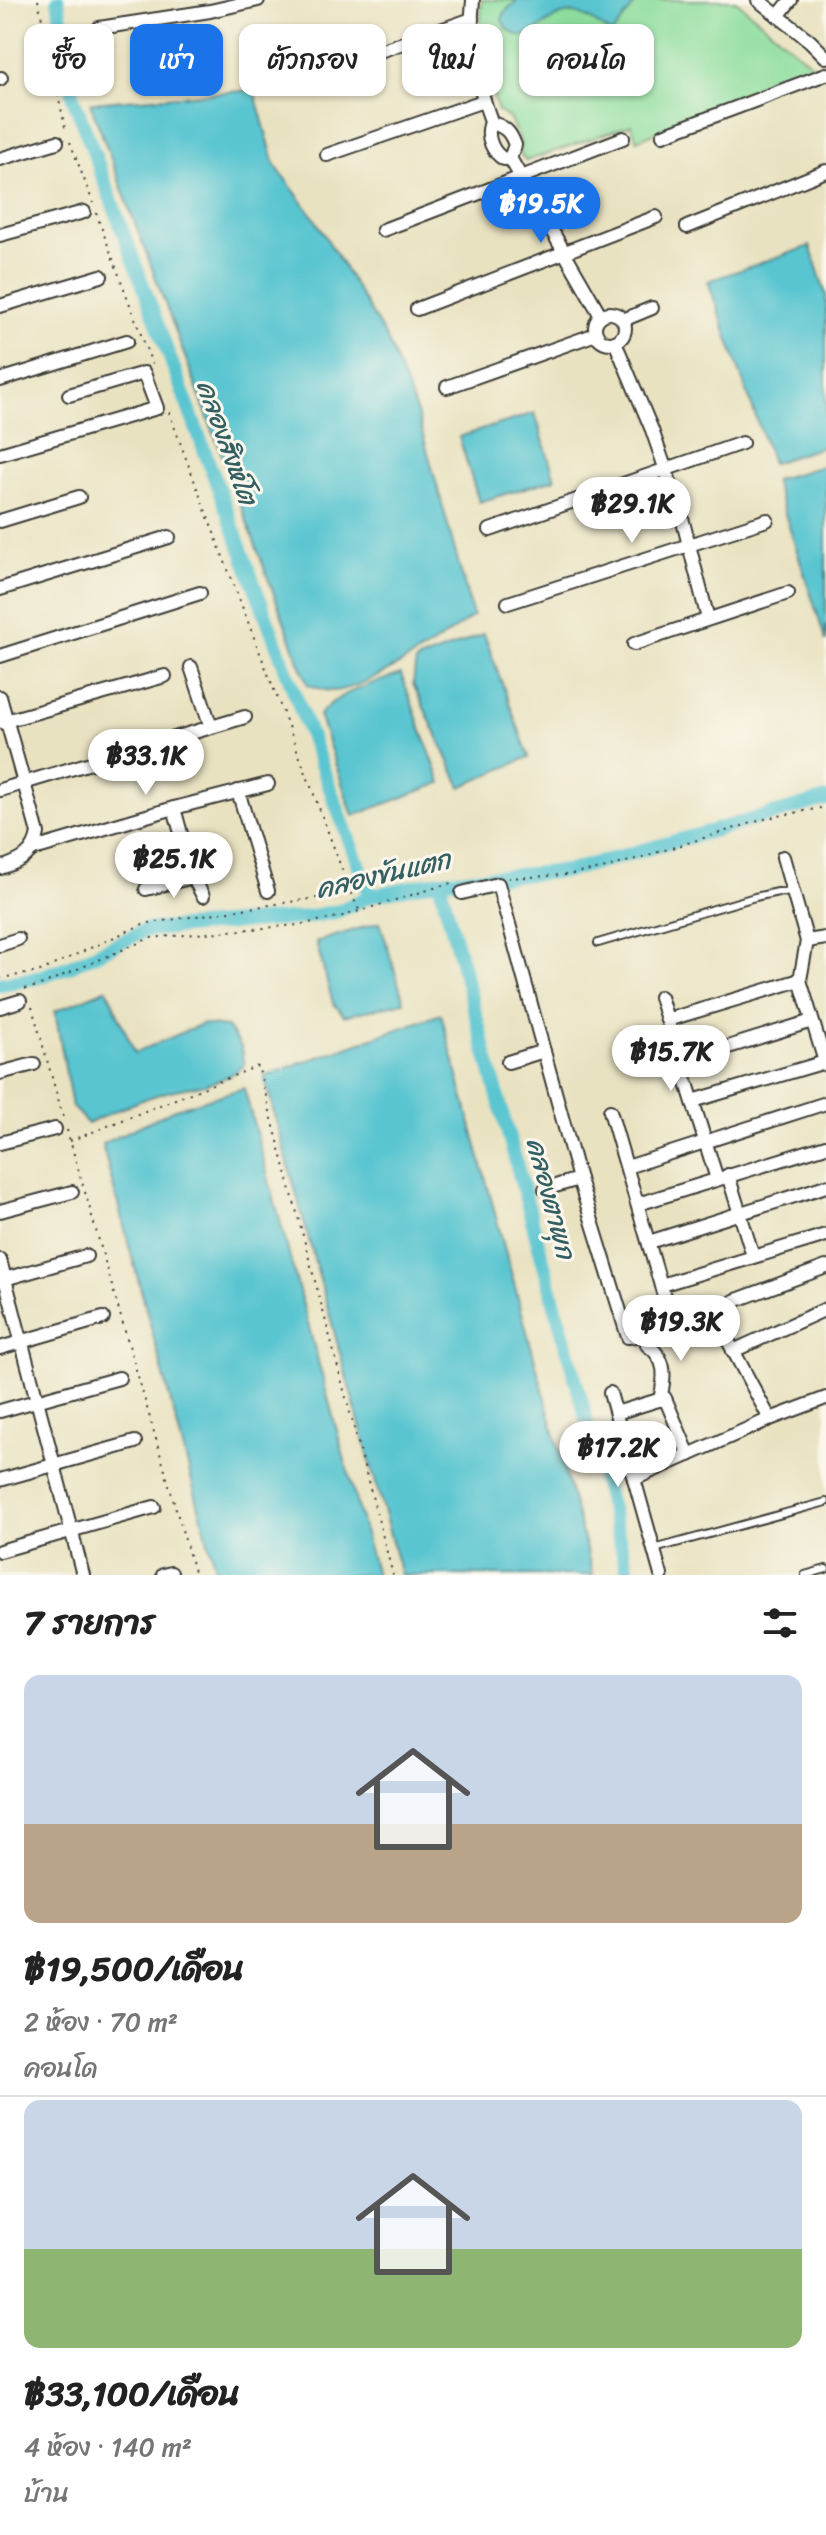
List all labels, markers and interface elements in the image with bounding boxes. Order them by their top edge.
chip: ซื้อ [24,24,114,96]
chip: เช่า [130,24,223,96]
chip: ตัวกรอง [239,24,386,96]
chip: ใหม่ [402,24,503,96]
chip: คอนโด [519,24,654,96]
pin: ฿19.5K [476,177,606,245]
text: ฿19.5K [499,180,583,226]
water label: คลองสิงห์โต [183,373,272,513]
pin: ฿29.1K [567,477,697,545]
text: ฿29.1K [591,480,673,526]
pin: ฿33.1K [81,729,211,797]
text: ฿33.1K [106,732,186,778]
pin: ฿25.1K [109,832,239,900]
text: ฿25.1K [133,835,215,881]
water label: คลองขันแตก [311,836,457,912]
pin: ฿15.7K [606,1025,736,1093]
text: ฿15.7K [630,1028,712,1074]
water label: คลองตาพุก [513,1132,590,1266]
pin: ฿19.3K [616,1295,746,1363]
text: ฿19.3K [640,1298,722,1344]
pin: ฿17.2K [553,1421,683,1489]
text: ฿17.2K [577,1424,659,1470]
text: 7 รายการ [24,1593,155,1653]
icon: filters [758,1601,802,1645]
icon: home [341,1727,485,1871]
text: ฿19,500/เดือน [24,1939,244,1999]
text: 2 ห้อง · 70 m² [24,1999,178,2045]
text: คอนโด [24,2045,98,2091]
icon: home [341,2152,485,2296]
text: ฿33,100/เดือน [24,2364,240,2424]
text: 4 ห้อง · 140 m² [24,2424,192,2470]
text: บ้าน [24,2470,69,2516]

